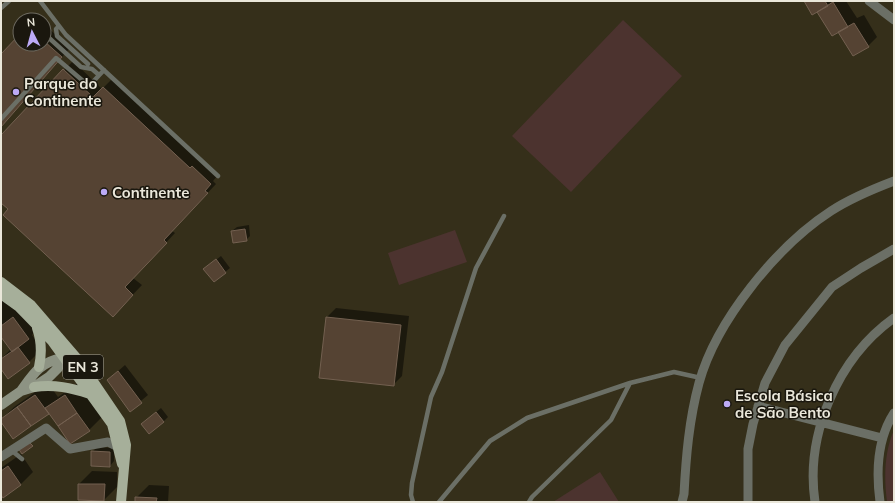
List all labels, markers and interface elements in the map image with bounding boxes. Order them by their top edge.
north arrow [12,12,52,52]
text: N [26,15,36,29]
place label: Parque do Continente [24,74,101,110]
marker: Parque do Continente [11,87,21,97]
place label: Continente [112,183,189,202]
marker: Continente [99,187,109,197]
road number: EN 3 [63,355,103,379]
place label: Escola Básica de São Bento [735,386,833,422]
marker: Escola Básica de São Bento [722,399,732,409]

